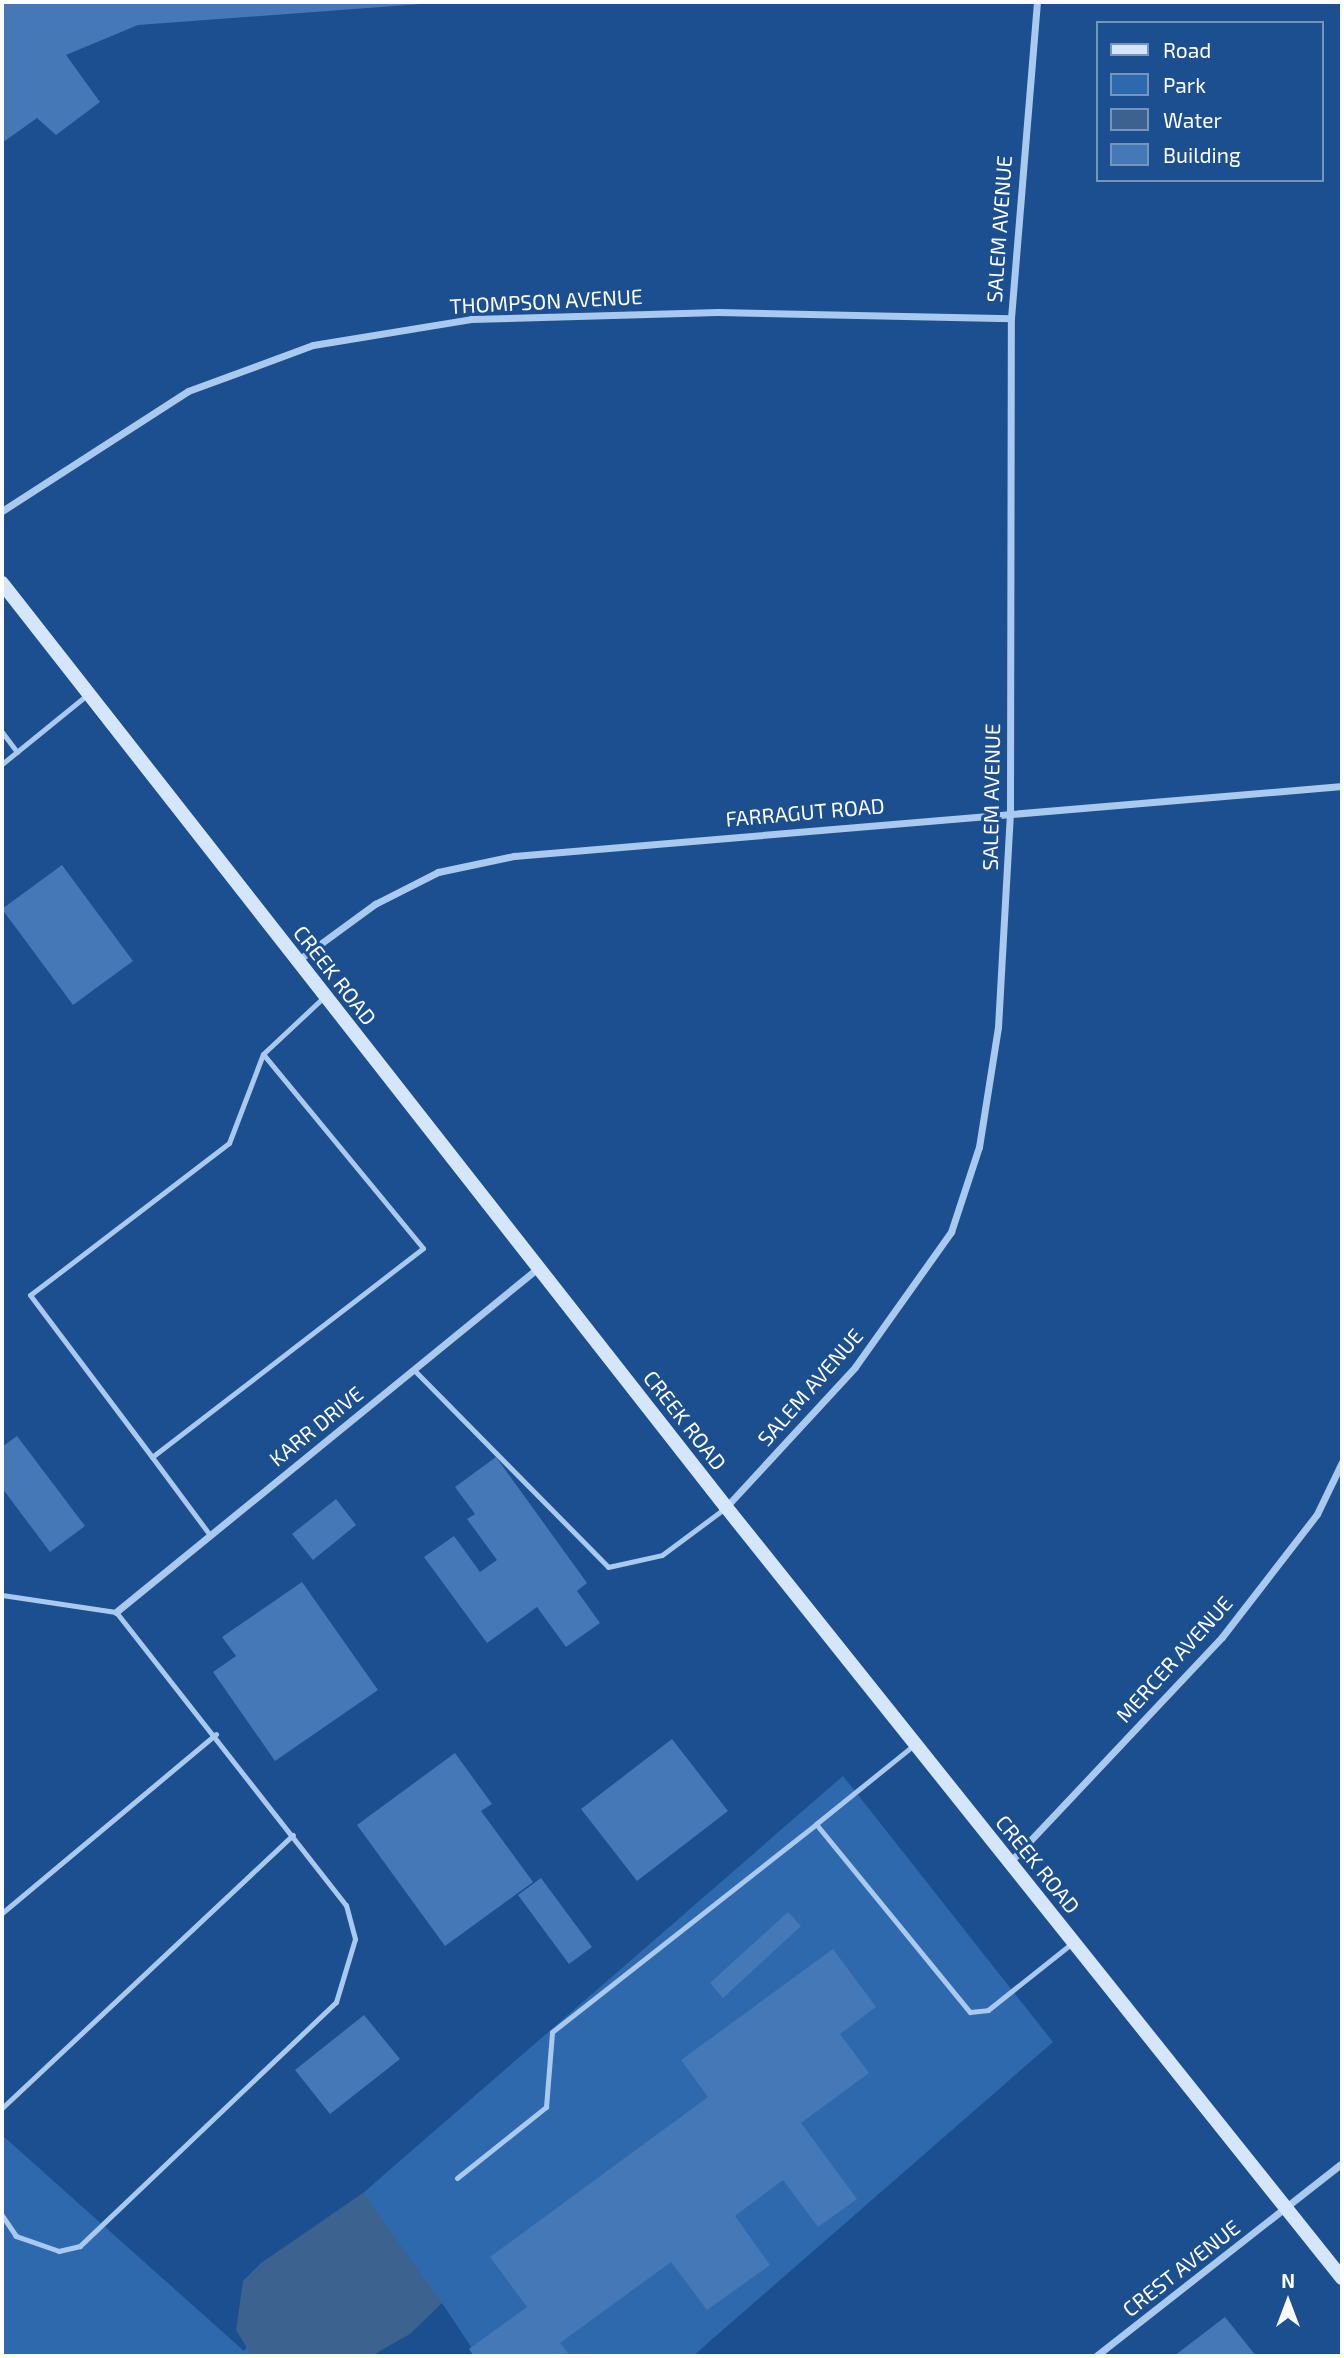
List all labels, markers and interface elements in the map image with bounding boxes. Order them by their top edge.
legend [1096,21,1323,182]
text: Road [1163,37,1211,62]
text: Park [1163,72,1206,97]
text: Water [1163,107,1222,132]
text: Building [1163,142,1241,167]
street label: SALEM AVENUE [981,154,1017,304]
street label: THOMPSON AVENUE [449,283,643,319]
street label: SALEM AVENUE [977,723,1005,871]
street label: FARRAGUT ROAD [724,792,886,832]
street label: CREEK ROAD [288,920,382,1030]
street label: SALEM AVENUE [752,1323,868,1451]
street label: CREEK ROAD [638,1365,732,1475]
street label: KARR DRIVE [264,1381,368,1471]
street label: MERCER AVENUE [1110,1590,1238,1728]
street label: CREEK ROAD [991,1810,1085,1918]
street label: CREST AVENUE [1117,2214,1245,2322]
north arrow [1253,2267,1323,2337]
text: N [1281,2269,1295,2292]

